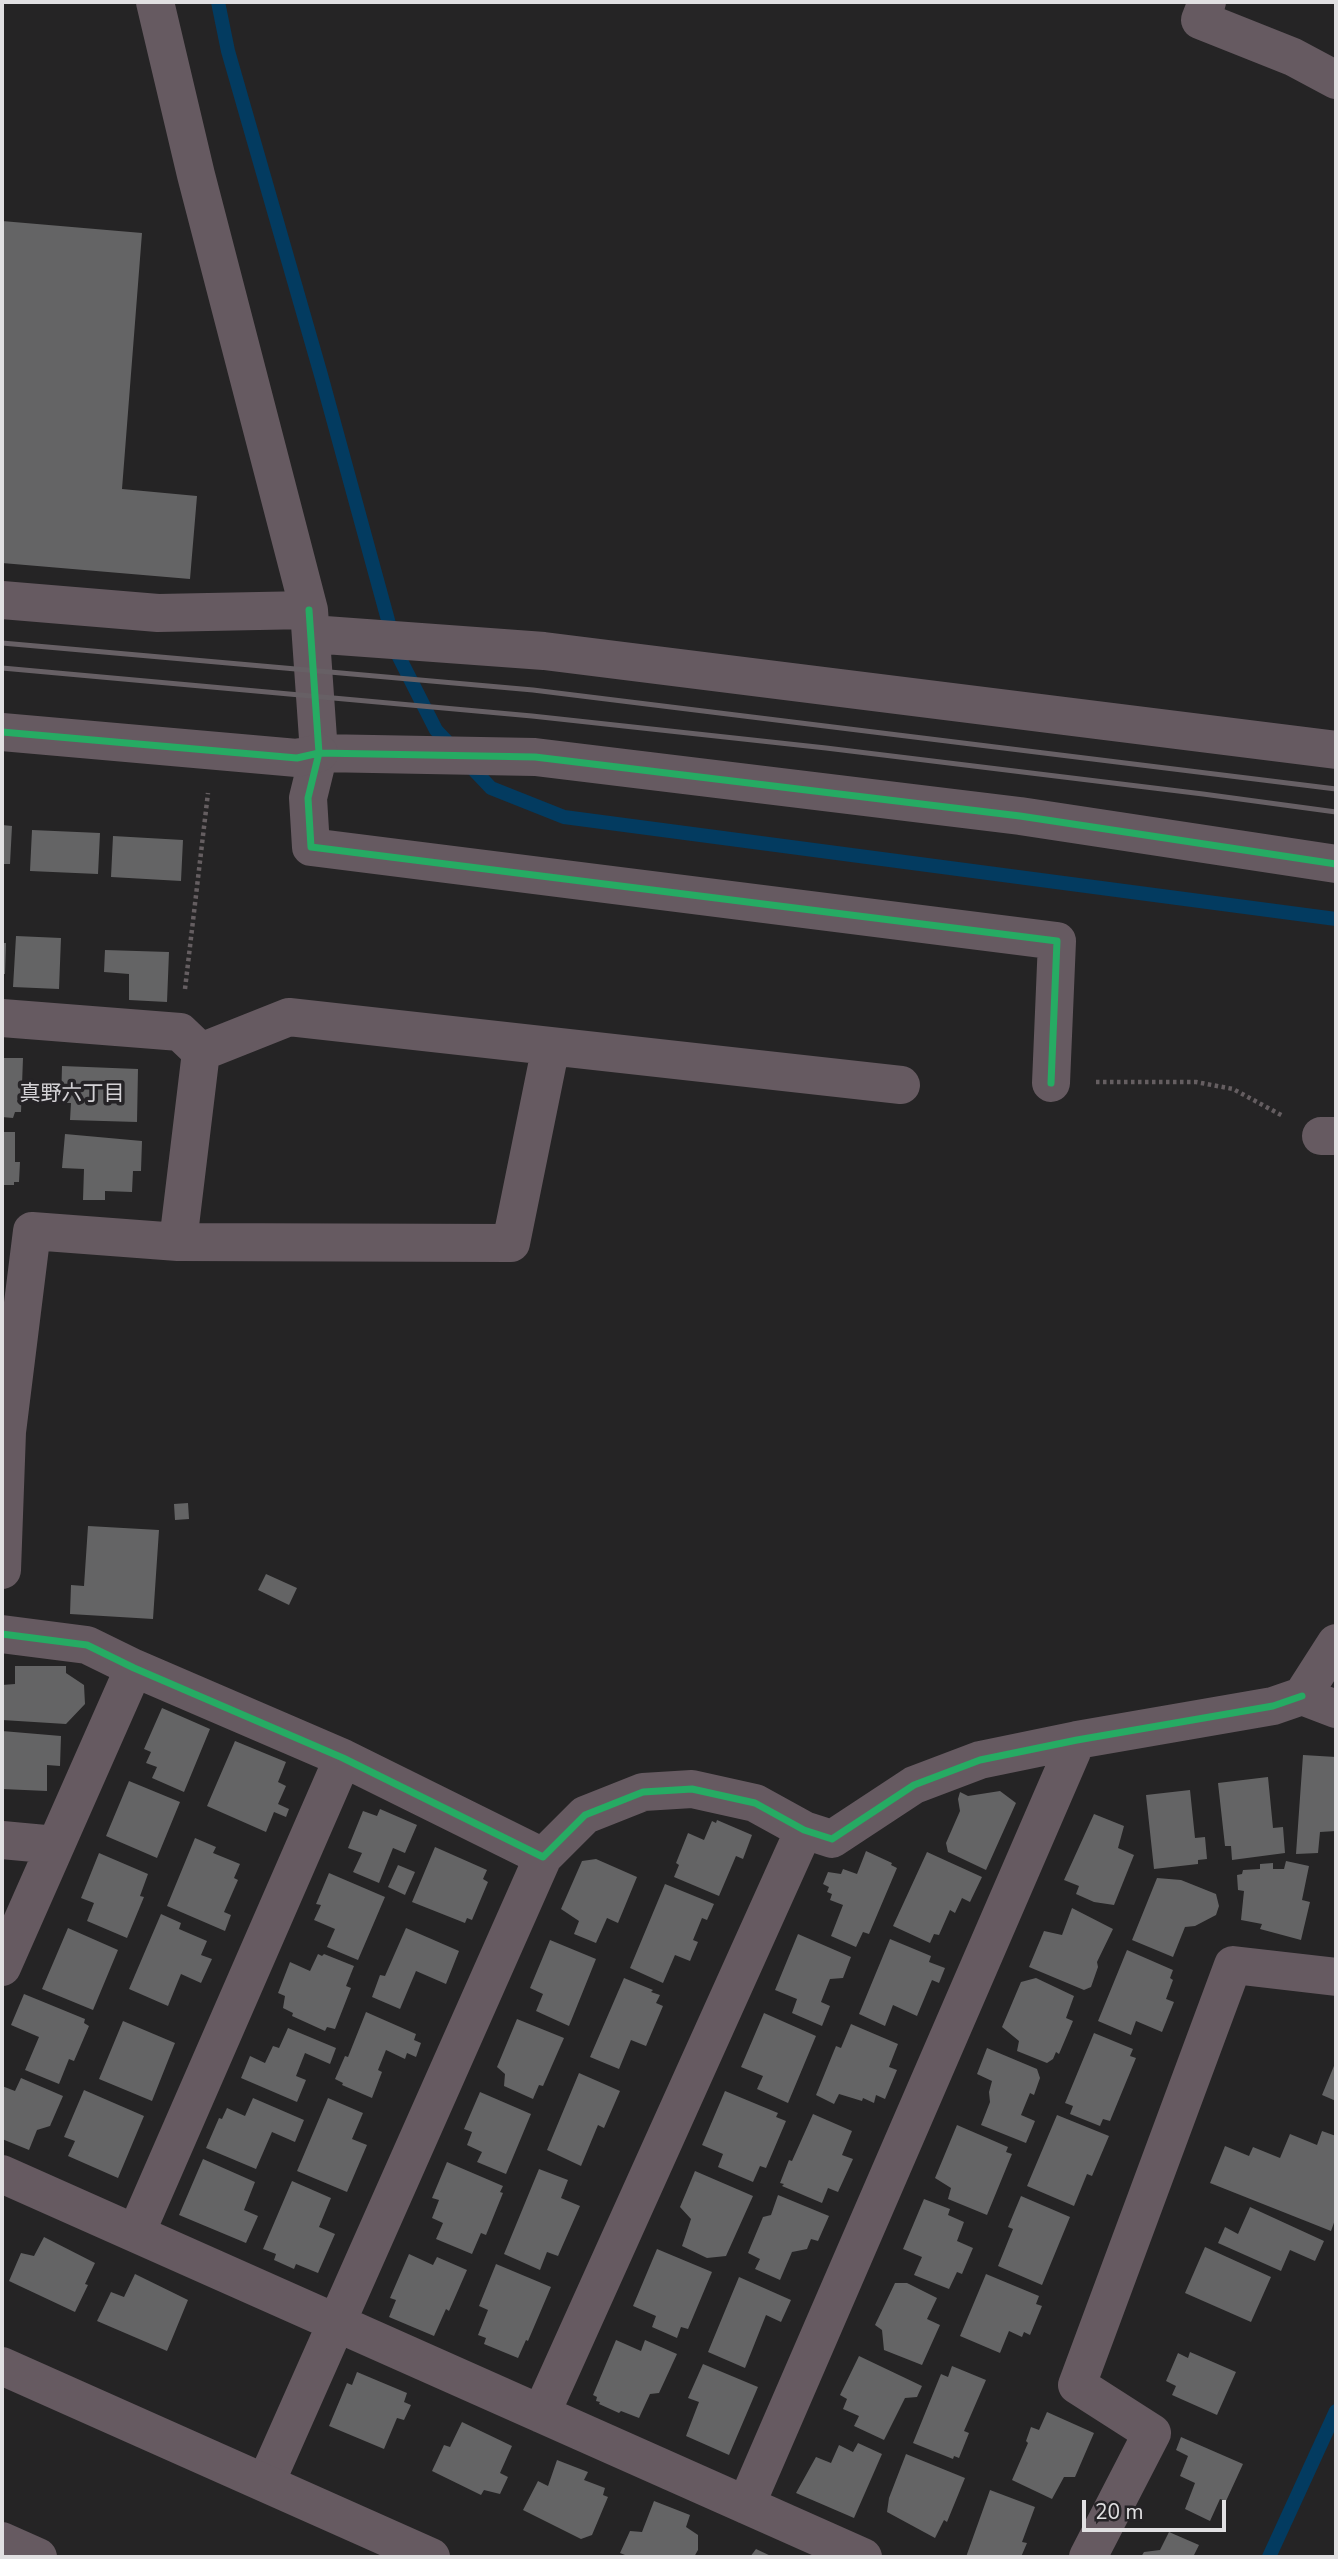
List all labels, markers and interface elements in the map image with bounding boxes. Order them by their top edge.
district label: 真野六丁目 [20,1082,124,1108]
scale bar [1086,2486,1230,2530]
text: 20 m [1095,2498,1144,2526]

